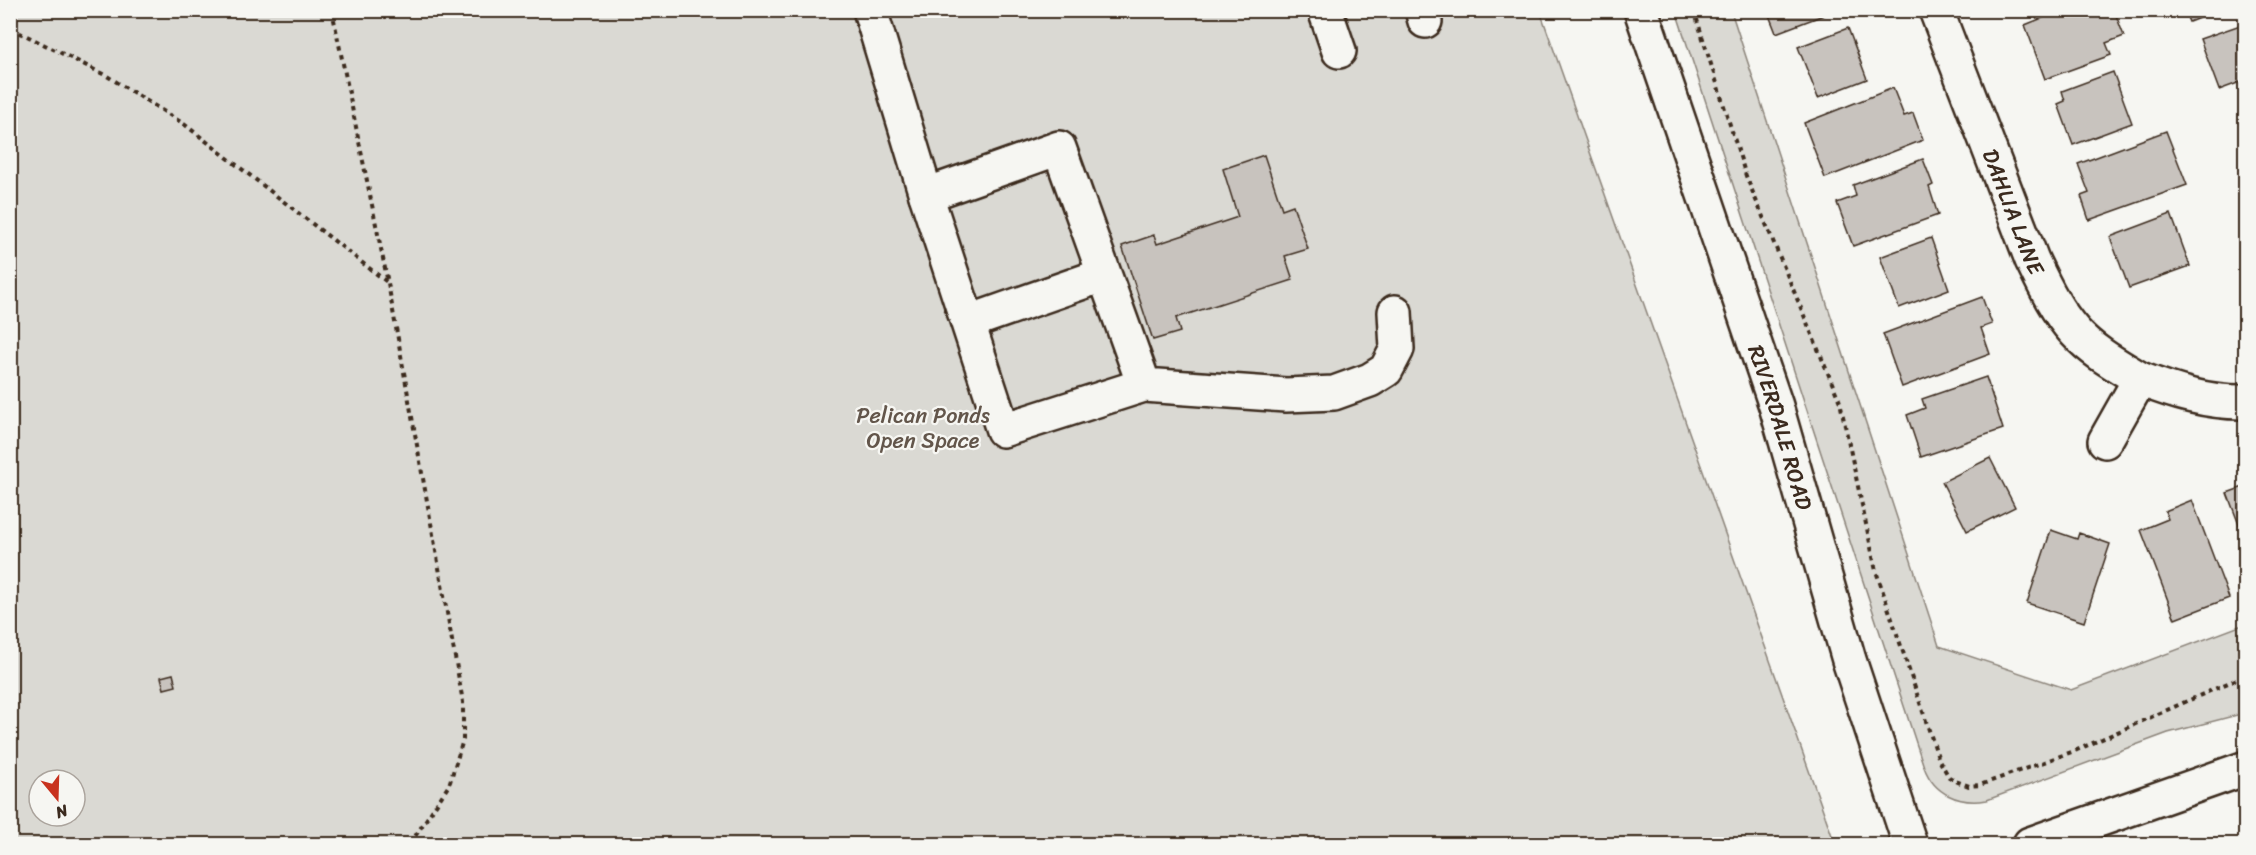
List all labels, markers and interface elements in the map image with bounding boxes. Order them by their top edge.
street label: DAHLIA LANE [1971,143,2056,283]
street label: RIVERDALE ROAD [1736,339,1824,515]
park label: Pelican Ponds Open Space [856,396,990,460]
north arrow [27,768,87,828]
text: N [51,796,73,828]

